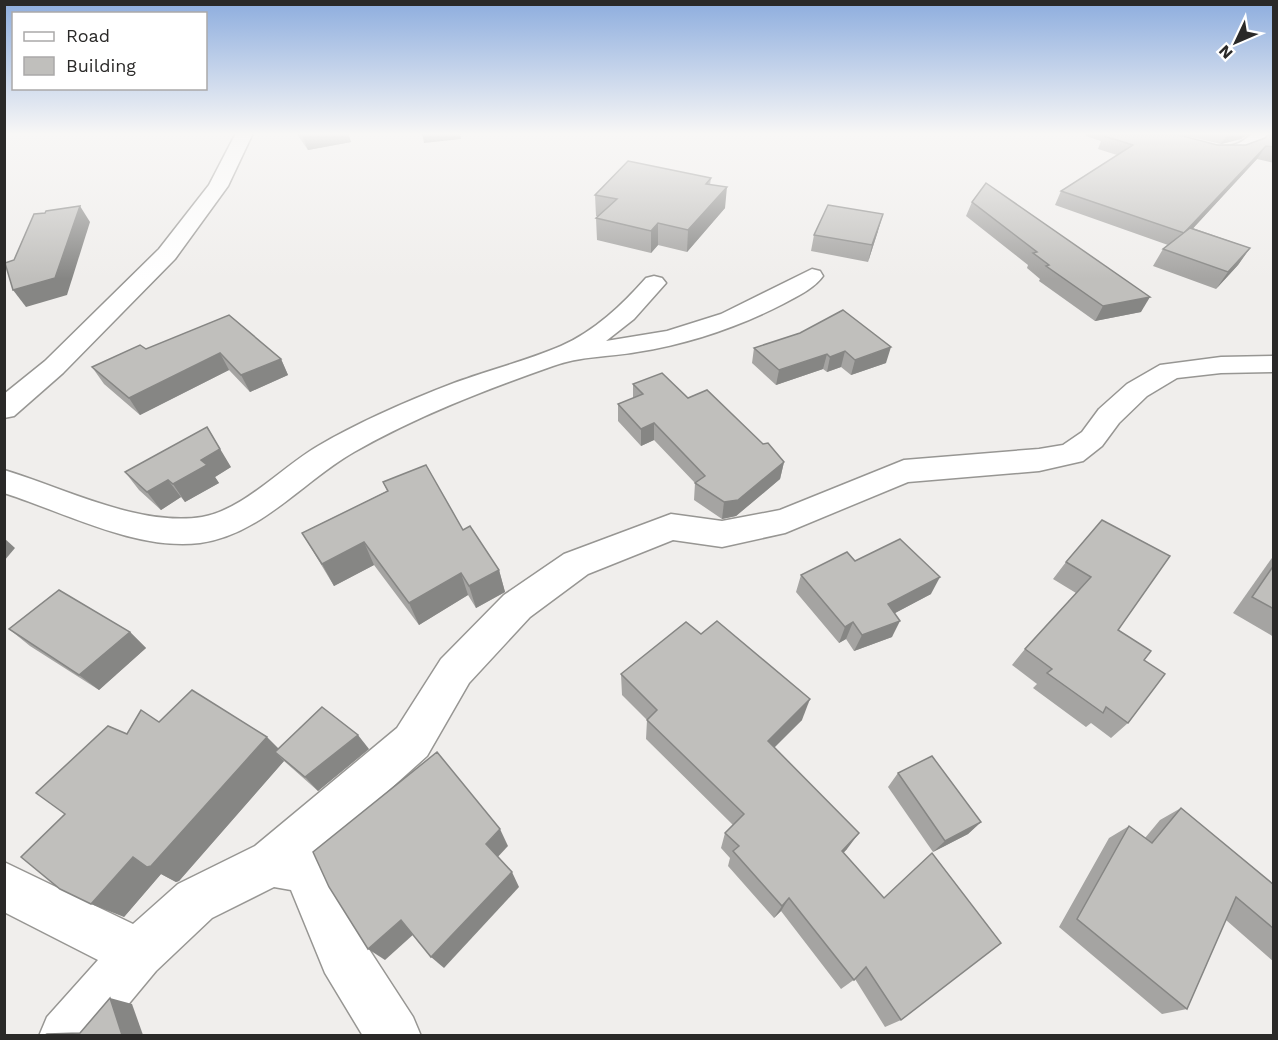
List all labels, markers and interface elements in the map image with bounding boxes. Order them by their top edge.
legend [12,12,207,90]
north arrow [1206,12,1266,72]
text: Road [66,25,110,46]
text: N [1215,41,1237,63]
text: Building [66,55,136,76]

